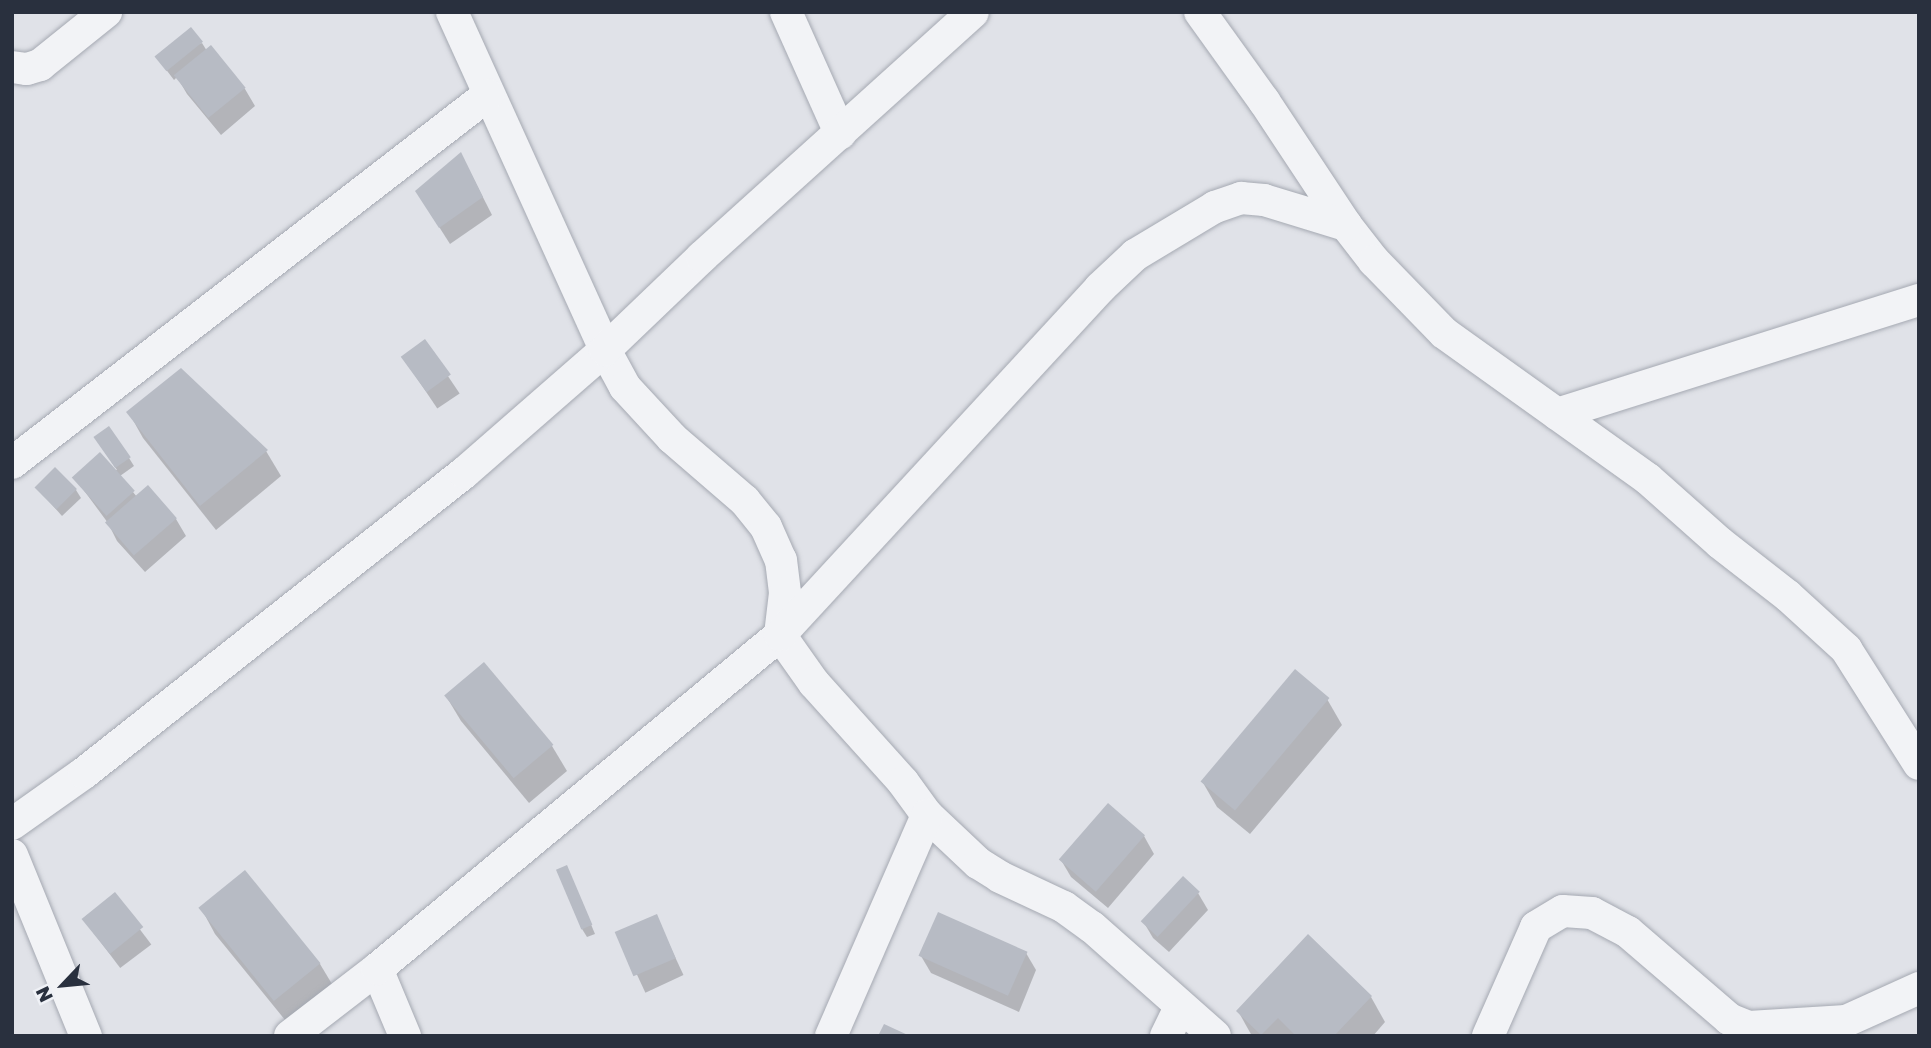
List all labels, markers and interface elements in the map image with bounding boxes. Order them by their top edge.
north arrow [28,950,98,1020]
text: N [30,983,57,1006]

